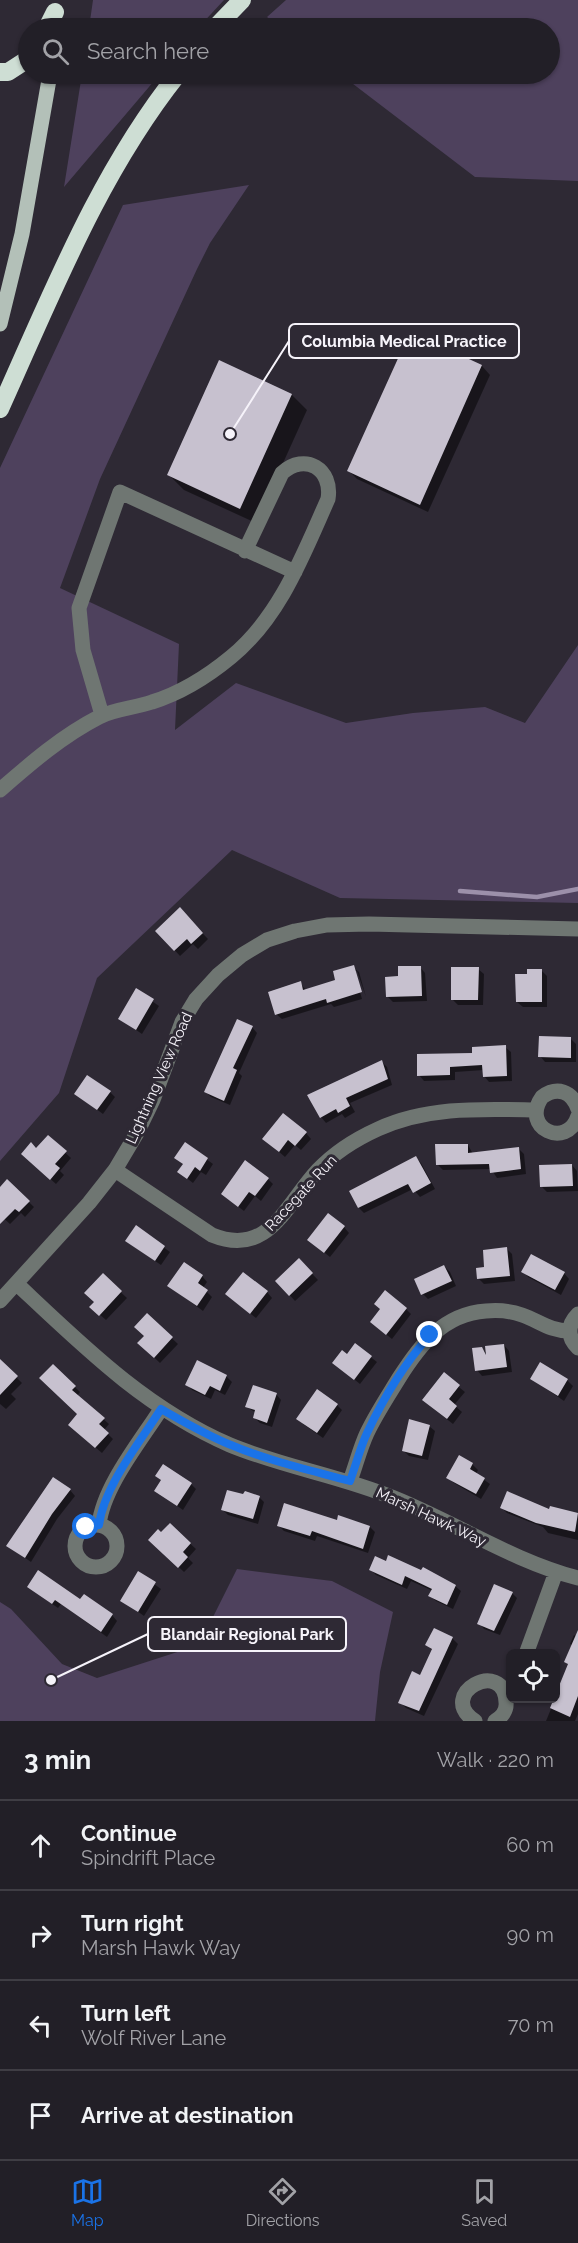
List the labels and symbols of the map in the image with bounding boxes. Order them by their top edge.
callout: Columbia Medical Practice [289,324,519,358]
text: Columbia Medical Practice [301,332,507,351]
street label: Lightning View Road [122,1009,196,1147]
street label: Racegate Run [261,1151,341,1235]
route end [416,1321,442,1347]
street label: Marsh Hawk Way [373,1484,489,1550]
route start [72,1513,98,1539]
callout: Blandair Regional Park [148,1617,346,1651]
text: Blandair Regional Park [160,1625,334,1644]

